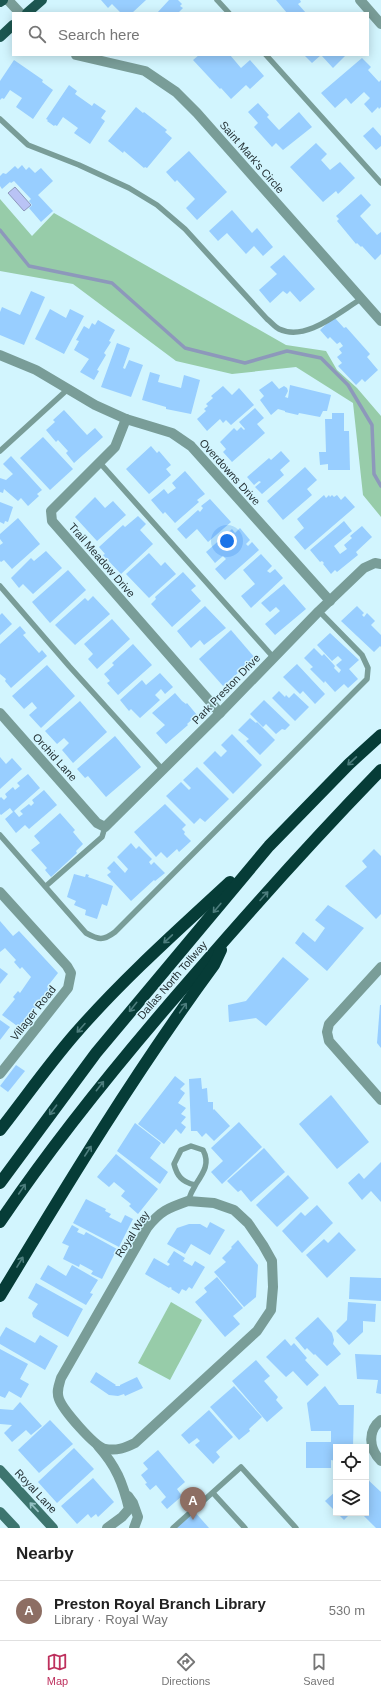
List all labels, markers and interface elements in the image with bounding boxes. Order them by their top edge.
search box [12,12,369,56]
icon: search [26,23,48,45]
text: Search here [58,26,140,43]
street label: Saint Mark's Circle [218,119,286,195]
street label: Overdowns Drive [197,437,263,507]
street label: Trail Meadow Drive [67,520,137,600]
your location [217,531,237,551]
street label: Park Preston Drive [190,652,262,726]
street label: Orchid Lane [30,731,80,783]
one-way arrow [347,757,357,766]
one-way arrow [259,891,269,901]
one-way arrow [212,902,221,913]
one-way arrow [164,934,174,943]
street label: Dallas North Tollway [135,938,209,1021]
street label: Villager Road [8,983,58,1043]
one-way arrow [129,1002,138,1013]
one-way arrow [179,1003,187,1014]
one-way arrow [76,1023,85,1033]
one-way arrow [96,1080,105,1091]
one-way arrow [49,1104,57,1115]
one-way arrow [84,1145,92,1157]
one-way arrow [18,1184,26,1195]
street label: Royal Way [113,1208,152,1259]
one-way arrow [17,1256,25,1268]
map controls [333,1444,369,1516]
button: locate [333,1444,369,1480]
street label: Royal Lane [13,1467,59,1515]
button: layers [333,1480,369,1516]
pin: A [180,1487,206,1520]
one-way arrow [29,1502,39,1512]
text: Nearby [16,1544,74,1563]
text: Preston Royal Branch Library [54,1595,266,1612]
text: A [24,1603,34,1618]
text: 530 m [329,1603,365,1618]
text: Library · Royal Way [54,1612,168,1627]
tab: Map [46,1651,68,1687]
tab: Directions [161,1651,210,1687]
tab: Saved [303,1651,334,1687]

